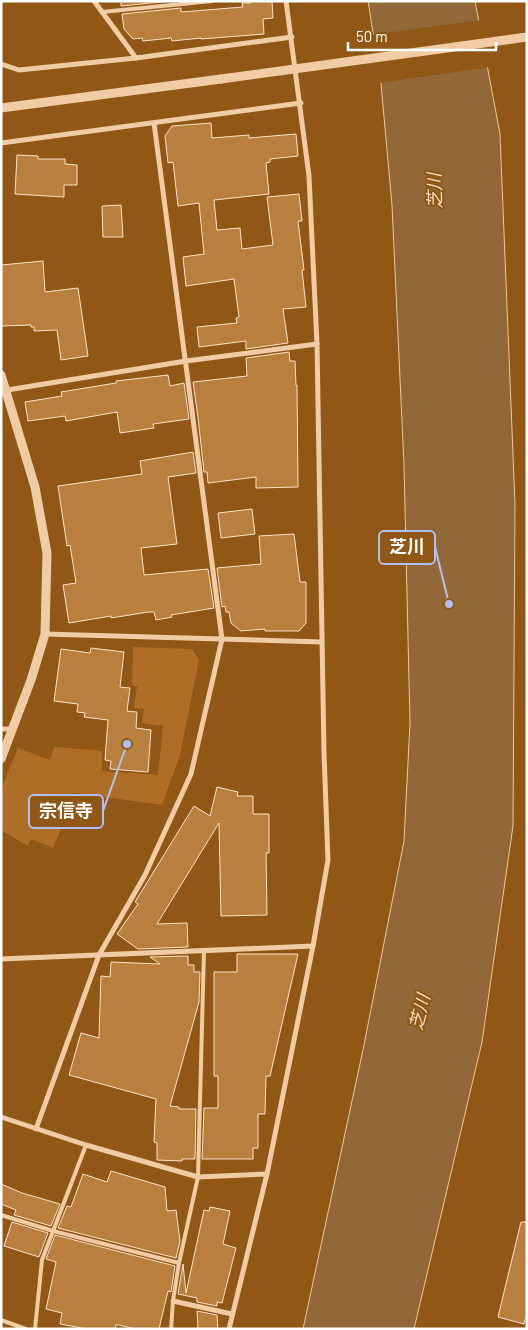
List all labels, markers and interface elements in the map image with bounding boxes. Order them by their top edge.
scale bar [348,20,496,52]
text: 50 m [356,27,388,45]
water label: 芝川 [422,171,446,209]
callout: 芝川 [379,531,435,564]
text: 芝川 [389,535,425,557]
callout: 宗信寺 [29,795,103,828]
text: 宗信寺 [39,799,93,821]
water label: 芝川 [404,990,435,1032]

